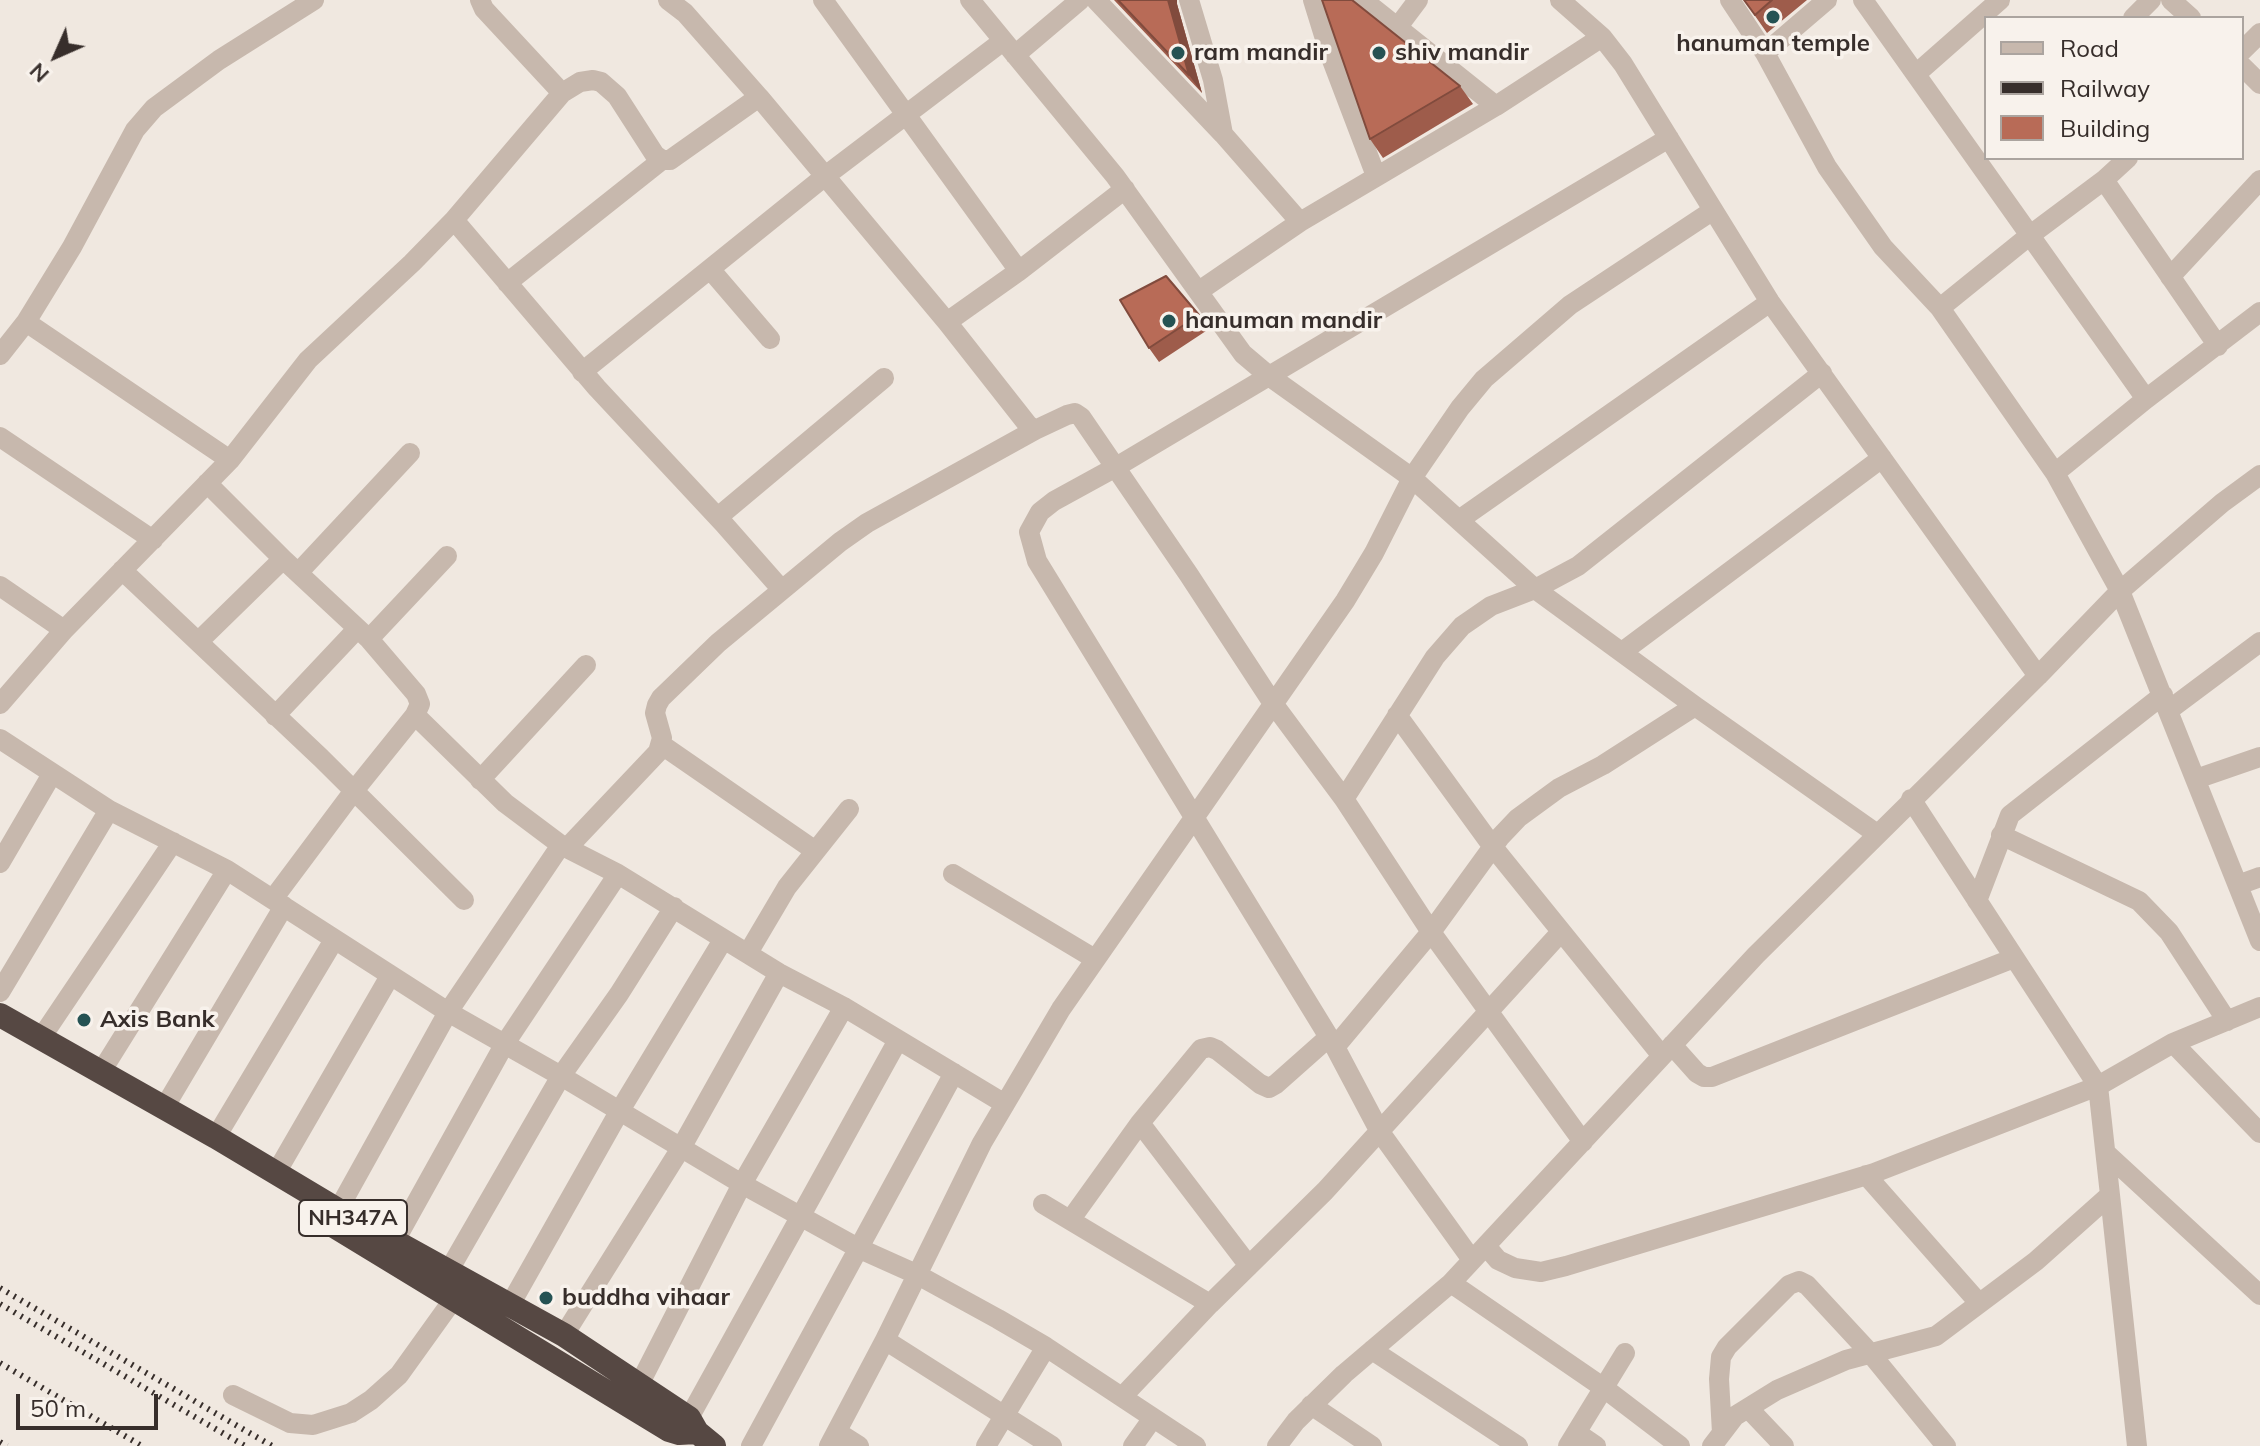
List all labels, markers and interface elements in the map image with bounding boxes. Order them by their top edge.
marker: hanuman temple [1764,8,1782,26]
north arrow [16,16,96,96]
legend [1984,16,2244,160]
place label: hanuman temple [1676,30,1870,58]
text: Road [2060,33,2119,63]
place label: ram mandir [1194,39,1328,67]
place label: shiv mandir [1395,39,1529,67]
marker: ram mandir [1169,44,1187,62]
marker: shiv mandir [1370,44,1388,62]
text: N [23,57,55,89]
text: Railway [2060,73,2150,103]
text: Building [2060,113,2150,143]
place label: hanuman mandir [1185,307,1382,335]
marker: hanuman mandir [1160,312,1178,330]
place label: Axis Bank [100,1006,215,1034]
marker: Axis Bank [75,1011,93,1029]
road number: NH347A [299,1200,407,1236]
place label: buddha vihaar [562,1284,730,1312]
marker: buddha vihaar [537,1289,555,1307]
scale bar [20,1378,162,1428]
text: 50 m [30,1393,86,1423]

